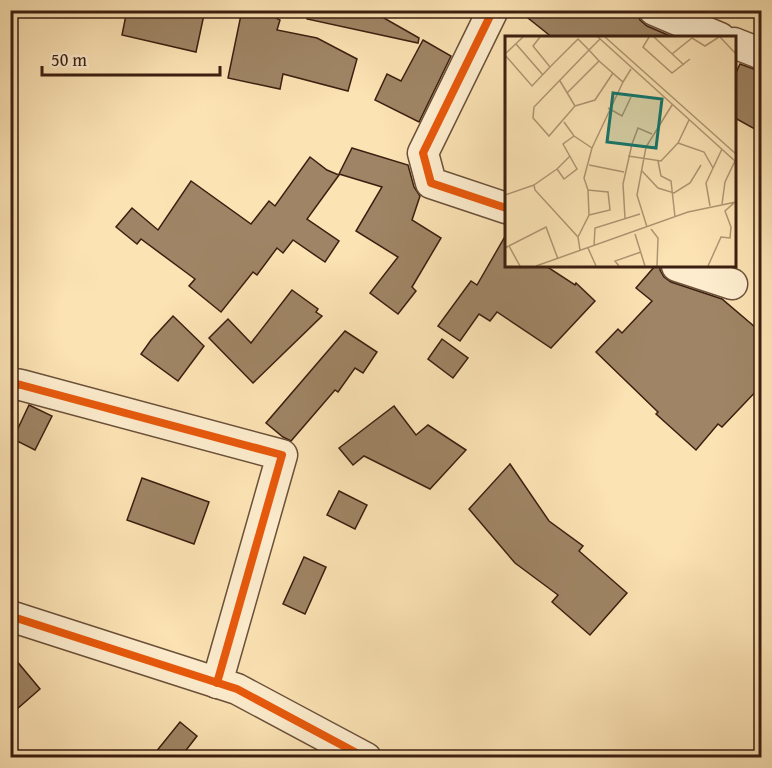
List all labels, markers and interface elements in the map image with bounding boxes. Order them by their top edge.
inset map [505,36,736,267]
scale bar [42,39,220,77]
text: 50 m [51,46,87,73]

